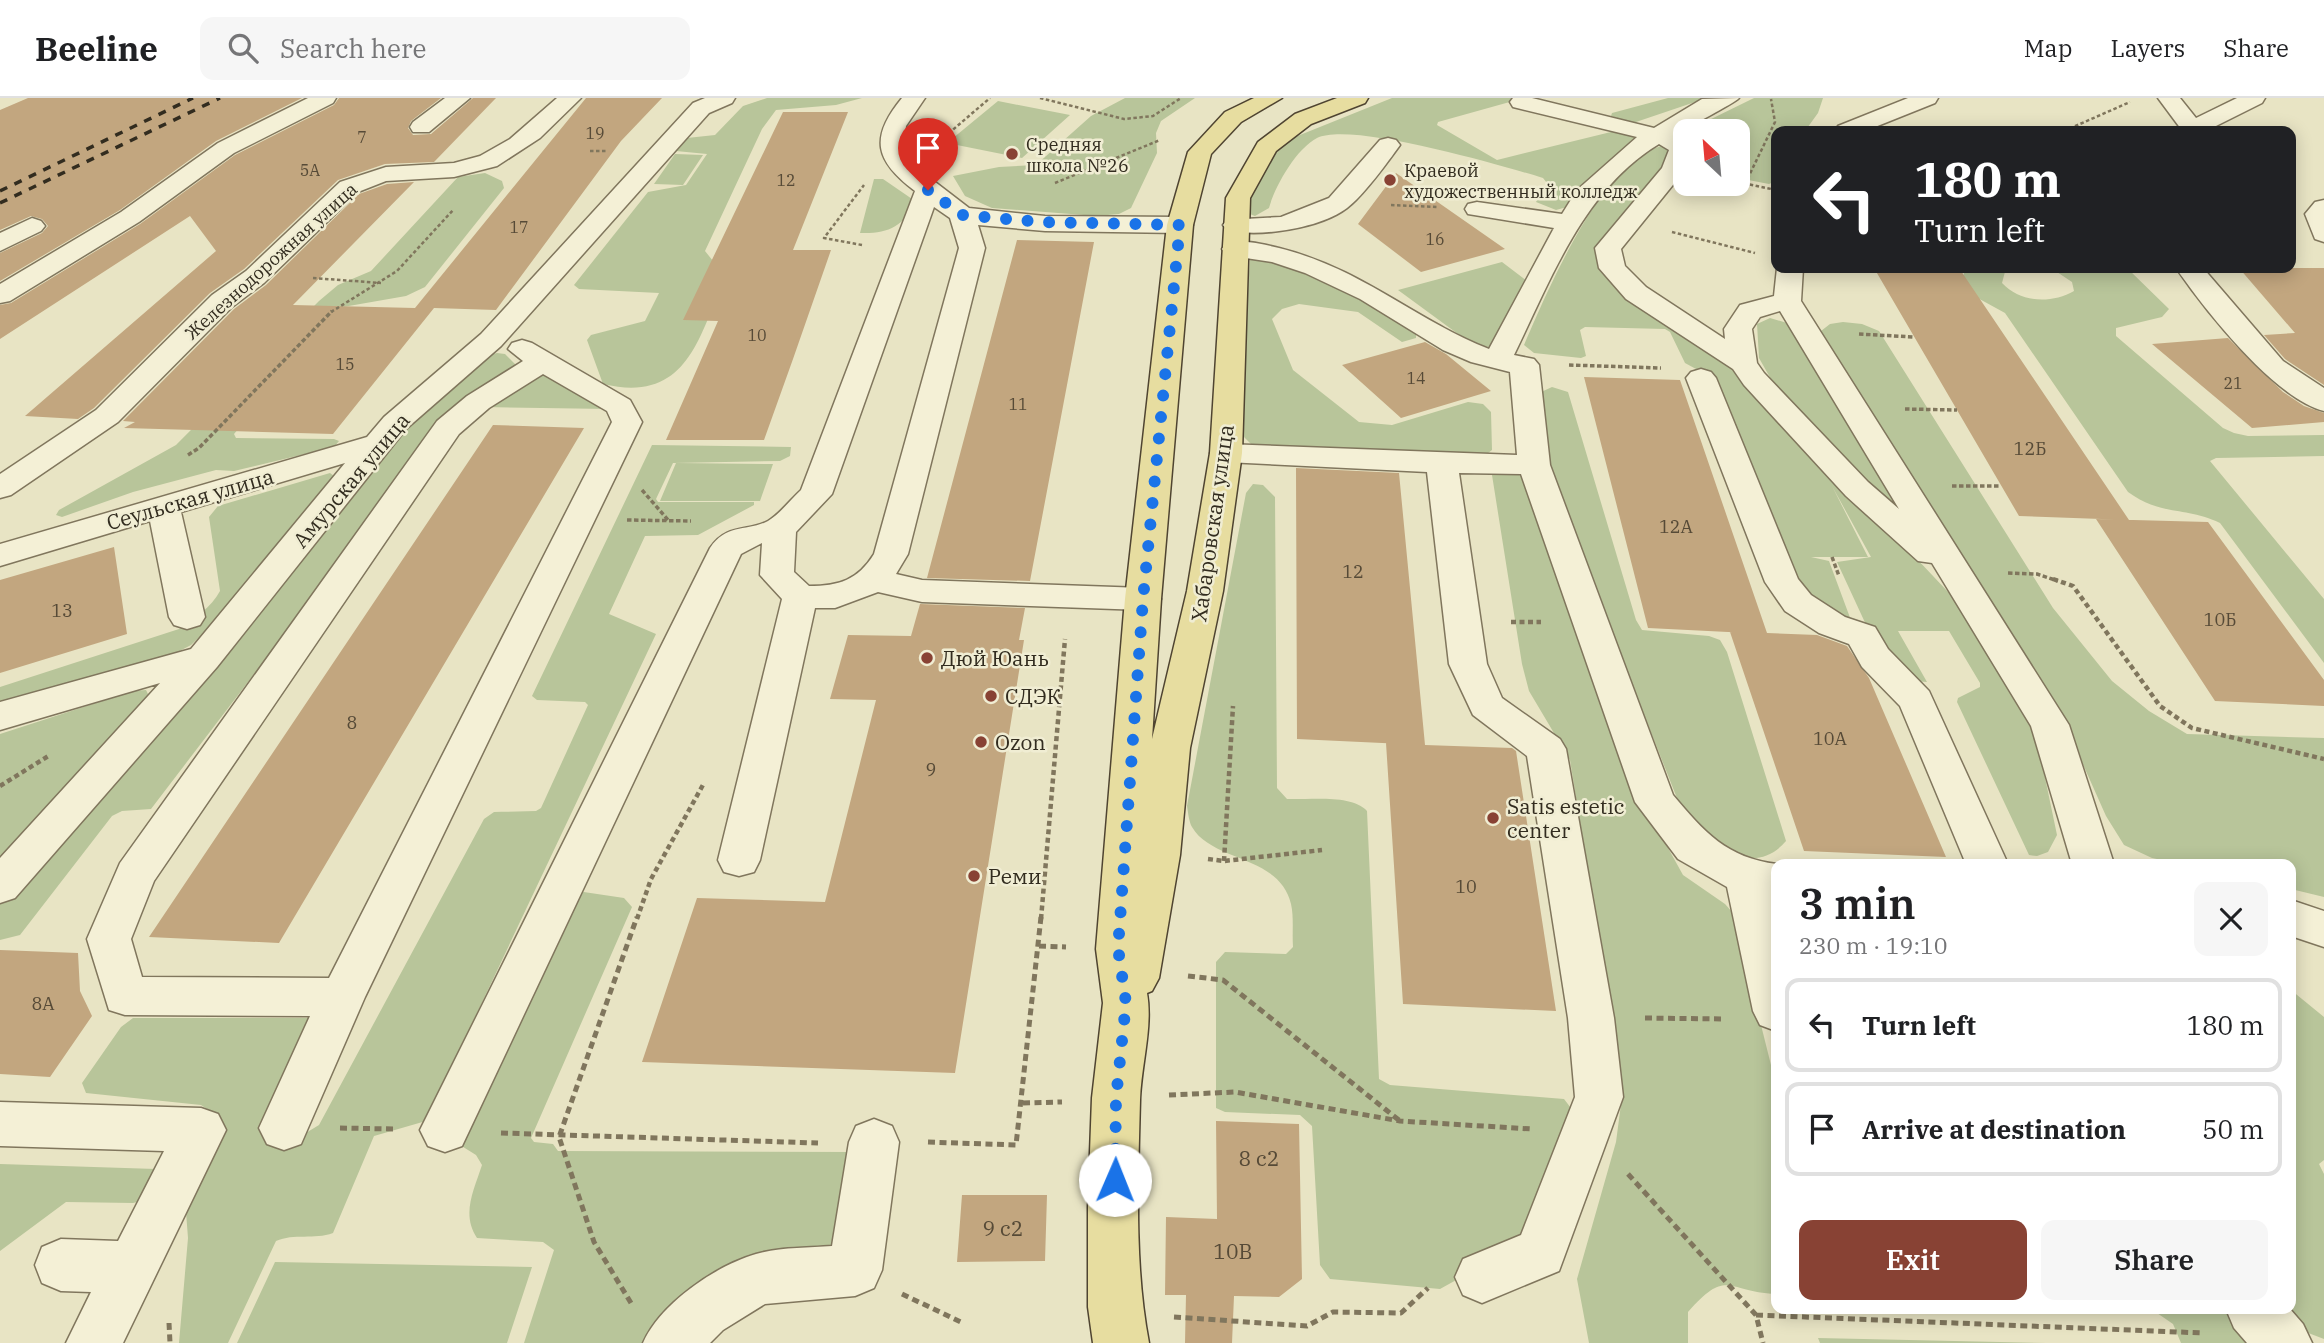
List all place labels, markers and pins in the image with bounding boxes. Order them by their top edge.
pin [898,118,958,190]
place label: Средняя школа №26 [1026,133,1129,177]
marker: Средняя школа №26 [1004,146,1020,162]
place label: Краевой художественный колледж [1404,159,1638,203]
marker: Краевой художественный колледж [1382,172,1398,188]
place label: Дюй Юань [941,644,1049,672]
marker: Дюй Юань [919,650,935,666]
place label: СДЭК [1005,682,1062,710]
marker: СДЭК [983,688,999,704]
place label: Ozon [995,728,1046,756]
marker: Ozon [973,734,989,750]
place label: Satis estetic center [1507,792,1625,844]
marker: Satis estetic center [1485,810,1501,826]
place label: Реми [988,862,1042,890]
marker: Реми [966,868,982,884]

